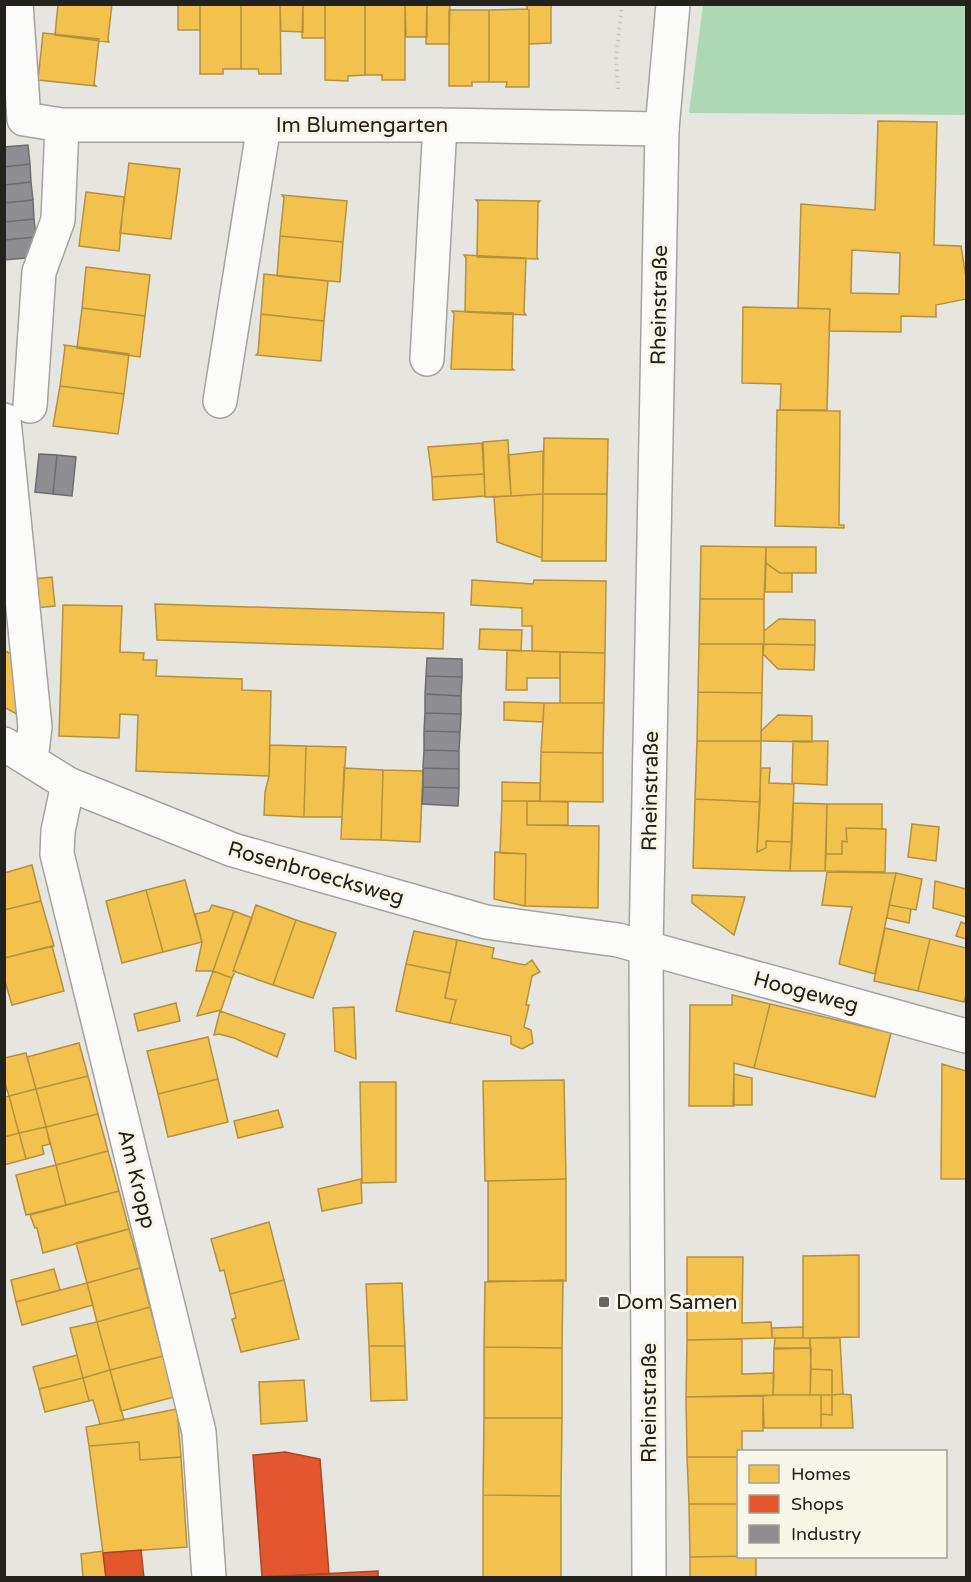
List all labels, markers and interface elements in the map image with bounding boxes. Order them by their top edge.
street label: Im Blumengarten [276,113,448,138]
street label: Rheinstraße [646,245,673,365]
street label: Rheinstraße [637,731,664,851]
street label: Rosenbroecksweg [225,836,407,911]
street label: Hoogeweg [751,966,861,1019]
street label: Am Kropp [112,1127,161,1231]
place label: Dom Samen [616,1290,738,1315]
marker: Dom Samen [597,1295,611,1309]
street label: Rheinstraße [637,1343,662,1463]
legend [737,1450,947,1558]
text: Homes [791,1463,851,1485]
text: Shops [791,1493,844,1515]
text: Industry [791,1523,862,1545]

